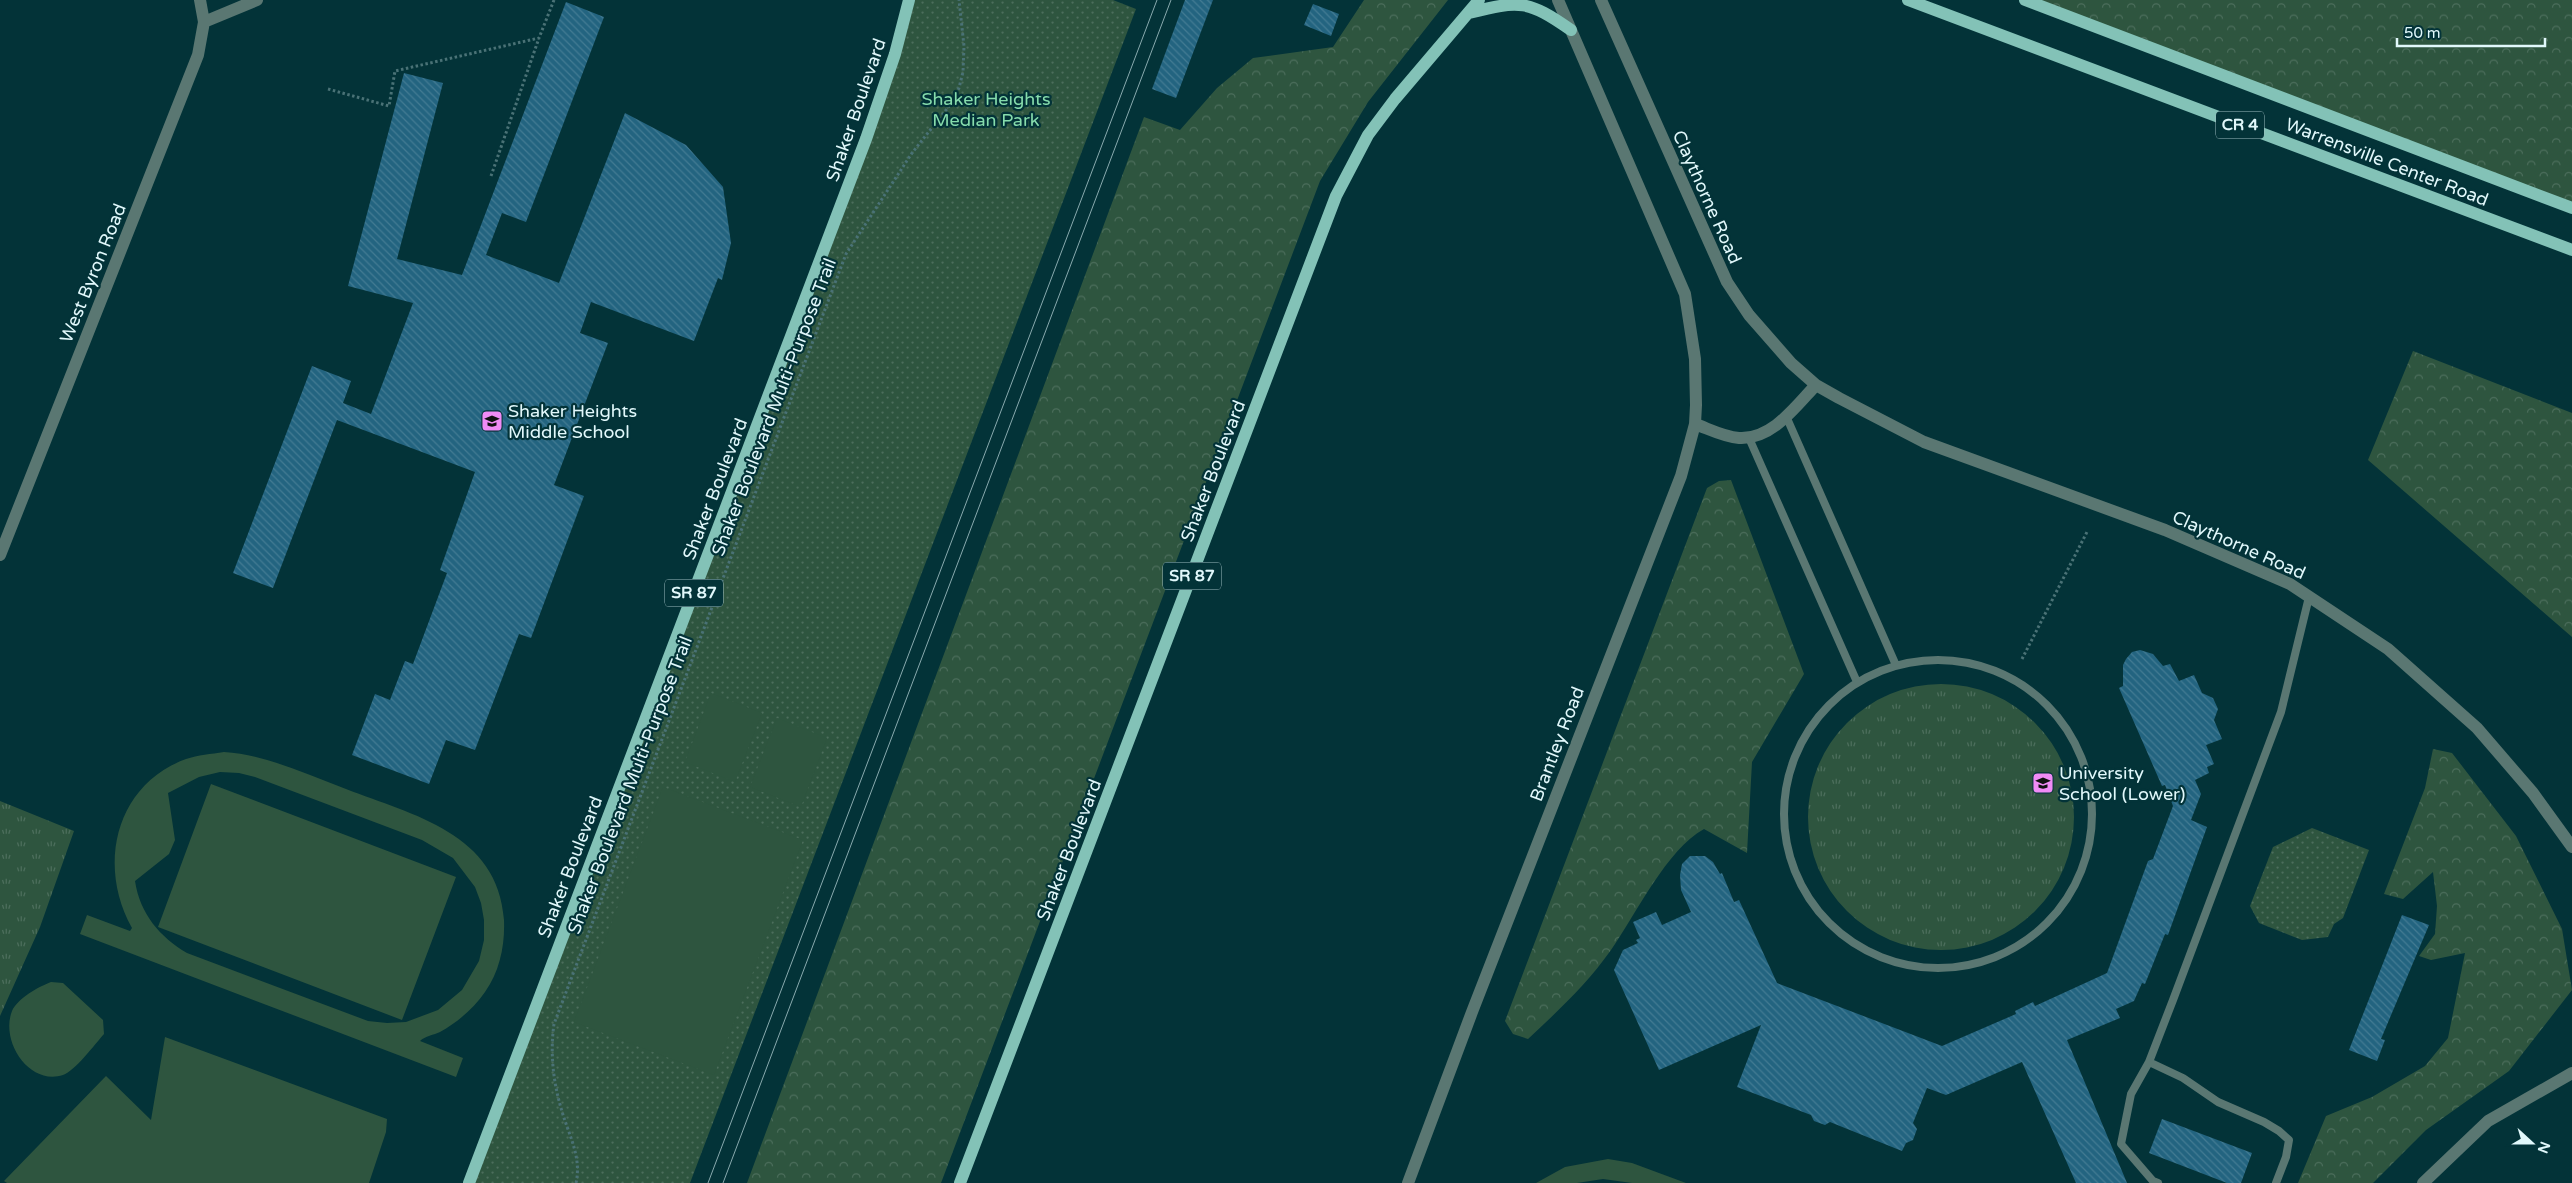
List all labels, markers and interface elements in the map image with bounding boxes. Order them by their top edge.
scale bar [2397,15,2544,47]
text: 50 m [2404,24,2441,42]
street label: Shaker Boulevard [821,36,891,184]
park label: Shaker Heights Median Park [921,88,1051,131]
road number: CR 4 [2216,112,2264,138]
street label: Warrensville Center Road [2282,113,2492,211]
street label: Claythorne Road [1668,127,1746,267]
street label: West Byron Road [55,200,131,346]
street label: Shaker Boulevard Multi-Purpose Trail [707,255,841,559]
street label: Shaker Boulevard [1176,397,1250,545]
place label: Shaker Heights Middle School [508,400,637,443]
school or university icon: Shaker Heights Middle School [480,409,504,433]
street label: Shaker Boulevard [678,415,752,563]
street label: Claythorne Road [2169,506,2309,584]
road number: SR 87 [1163,562,1221,590]
road number: SR 87 [665,580,723,606]
street label: Shaker Boulevard Multi-Purpose Trail [563,633,697,937]
street label: Brantley Road [1525,684,1589,804]
place label: University School (Lower) [2059,762,2185,805]
school or university icon: University School (Lower) [2031,771,2055,795]
street label: Shaker Boulevard [1032,776,1106,924]
street label: Shaker Boulevard [533,793,607,941]
north arrow [2507,1118,2557,1168]
text: N [2534,1139,2554,1156]

